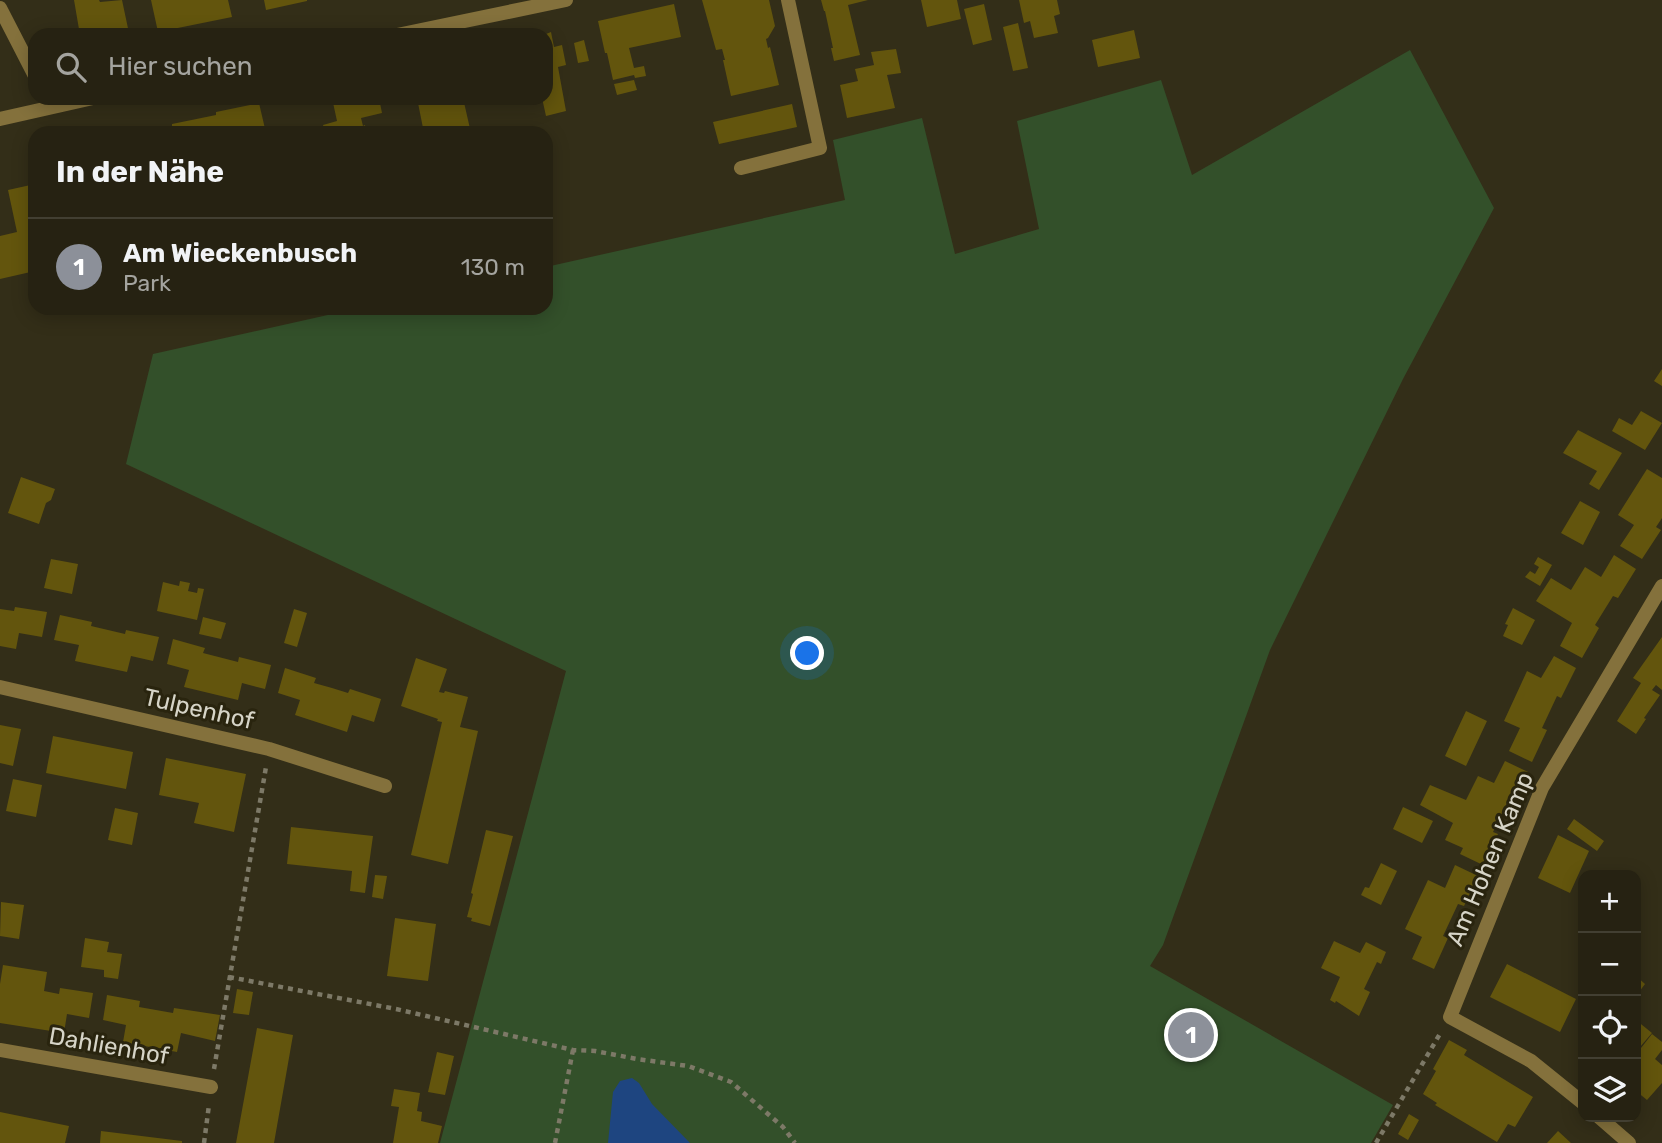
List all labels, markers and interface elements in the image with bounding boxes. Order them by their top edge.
search box [28,28,553,105]
icon: search [52,48,90,86]
text: Hier suchen [108,51,253,82]
text: In der Nähe [56,154,224,190]
text: Am Wieckenbusch [123,238,357,269]
text: 1 [73,253,85,281]
text: 130 m [461,253,525,281]
text: Park [123,269,171,297]
your location [790,636,824,670]
street label: Tulpenhof [141,683,257,735]
street label: Am Hohen Kamp [1441,768,1539,950]
map controls [1578,870,1641,1122]
button: + [1578,870,1641,933]
button: − [1578,933,1641,996]
button: locate [1578,996,1641,1059]
pin: 1 [1168,1009,1214,1061]
street label: Dahlienhof [47,1022,172,1070]
button: layers [1578,1059,1641,1122]

